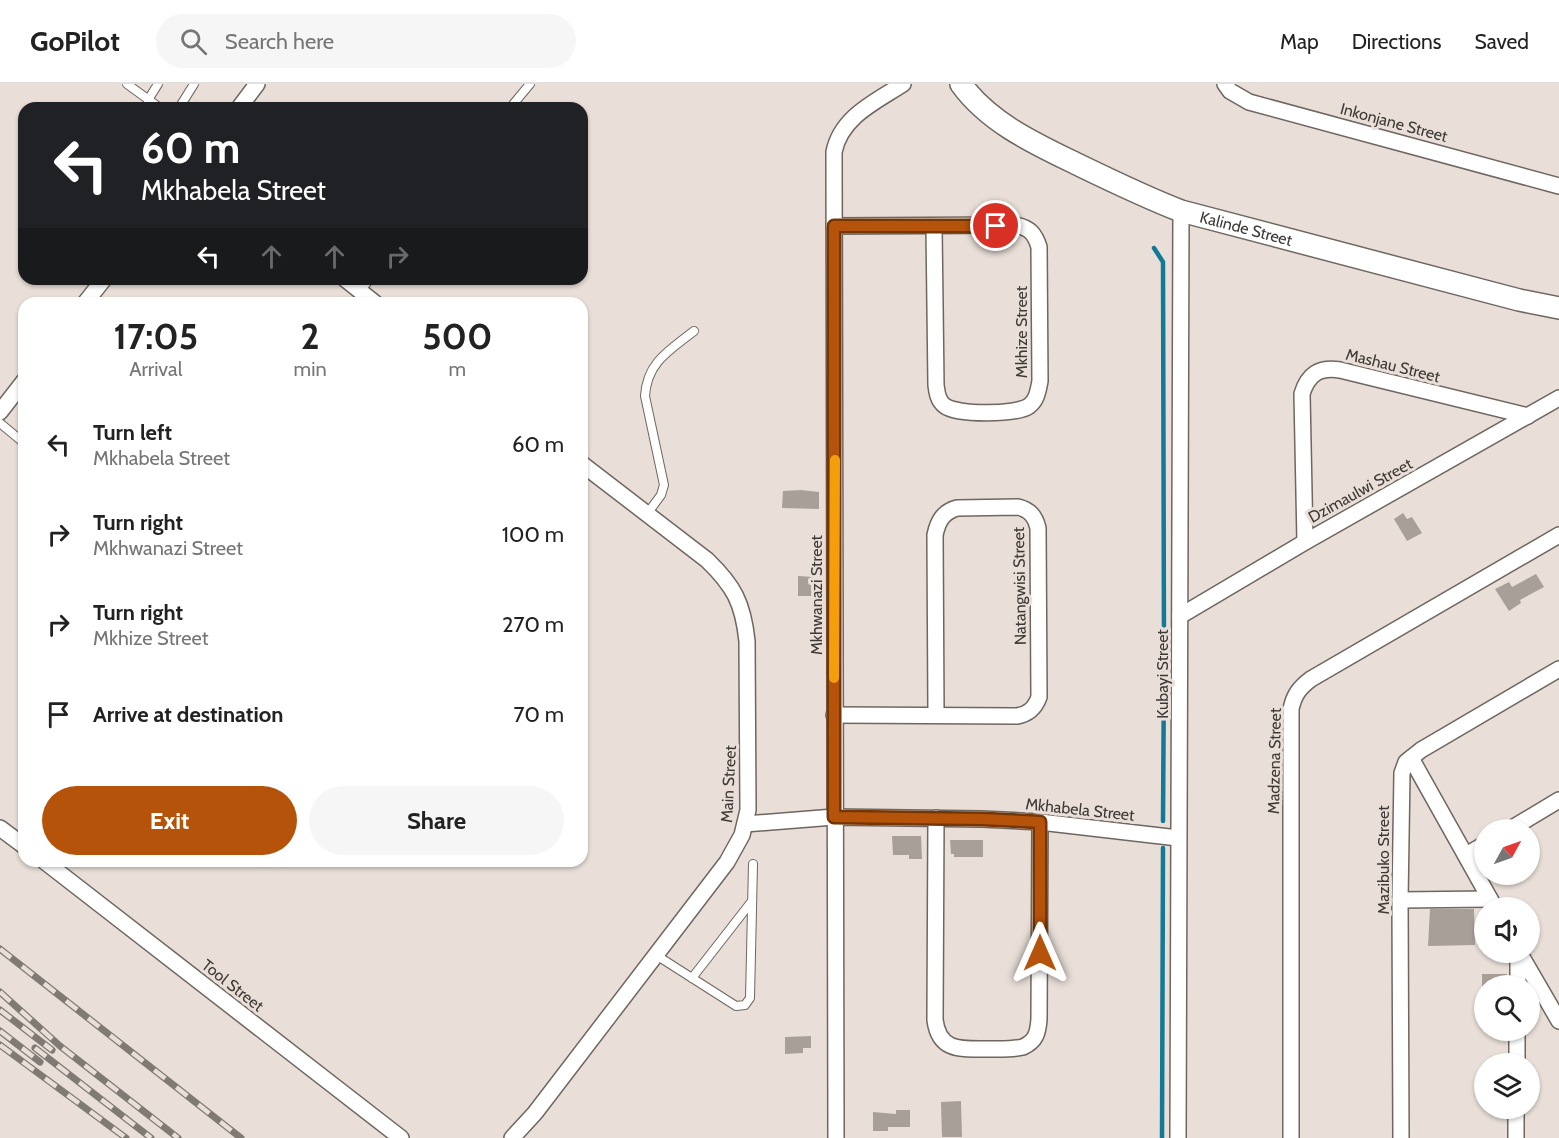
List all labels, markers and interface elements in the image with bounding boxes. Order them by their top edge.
search box [156,14,576,68]
text: GoPilot [30,24,120,58]
icon: search [177,25,210,58]
text: Search here [225,28,334,55]
text: Map [1280,29,1319,54]
text: Directions [1352,29,1441,54]
text: Saved [1474,29,1529,54]
street label: Inkonjane Street [1338,99,1450,146]
text: 60 m [141,122,240,174]
icon: left [42,126,120,204]
text: Mkhabela Street [141,174,326,207]
pin [970,200,1021,251]
street label: Kalinde Street [1198,207,1295,250]
icon: arrive [979,209,1012,242]
icon: left [192,240,225,273]
icon: ahead [255,240,288,273]
icon: ahead [318,240,351,273]
icon: right [381,240,414,273]
street label: Mkhize Street [1012,285,1031,378]
text: 17:05 [114,314,198,358]
text: 2 [301,314,320,358]
text: 500 [422,314,492,358]
street label: Mashau Street [1344,345,1443,387]
text: Arrival [129,357,182,381]
text: min [294,357,327,381]
text: m [449,357,466,381]
text: Turn left [93,419,172,446]
icon: left [42,428,75,461]
text: 60 m [512,431,564,458]
text: Mkhabela Street [93,446,230,470]
street label: Dzimaulwi Street [1305,454,1416,527]
text: Turn right [93,509,183,536]
icon: right [42,518,75,551]
text: 100 m [502,521,564,548]
street label: Natangwisi Street [1009,526,1030,645]
street label: Mkhwanazi Street [807,534,826,655]
text: Mkhwanazi Street [93,536,243,560]
text: Turn right [93,599,183,626]
icon: right [42,608,75,641]
text: 270 m [502,611,564,638]
text: Mkhize Street [93,626,208,650]
street label: Kubayi Street [1153,629,1172,719]
icon: arrive [42,698,75,731]
text: Arrive at destination [93,701,283,728]
text: 70 m [514,701,564,728]
street label: Madzena Street [1264,707,1285,814]
street label: Main Street [717,744,740,823]
button: Exit [42,786,297,855]
button: Share [309,786,564,855]
street label: Mkhabela Street [1024,794,1136,825]
street label: Mazibuko Street [1374,805,1393,915]
north arrow [1474,819,1540,885]
map controls [1474,819,1540,1119]
button: sound [1474,897,1540,963]
position arrow [1008,921,1072,985]
street label: Tool Street [198,955,268,1016]
button: search [1474,975,1540,1041]
button: layers [1474,1053,1540,1119]

